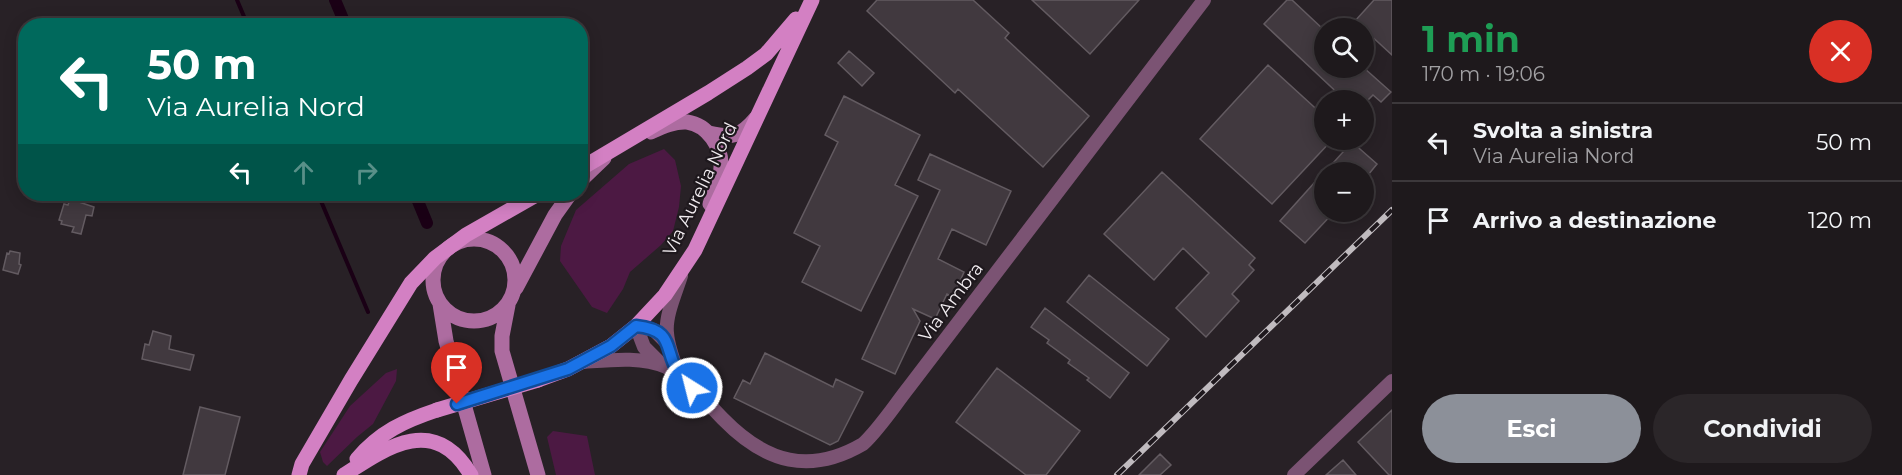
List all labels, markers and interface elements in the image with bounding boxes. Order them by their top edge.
text: 1 min [1422,17,1520,61]
map controls [1314,18,1374,222]
button: search [1314,18,1374,78]
button: close [1809,20,1872,83]
text: 50 m [147,38,256,90]
icon: left [48,42,126,120]
text: 170 m · 19:06 [1422,62,1545,86]
text: Via Aurelia Nord [147,90,365,123]
button: + [1314,90,1374,150]
text: Svolta a sinistra [1473,117,1653,144]
street label: Via Aurelia Nord [658,119,742,259]
icon: left [1422,126,1455,159]
text: 50 m [1816,129,1872,156]
text: Via Aurelia Nord [1473,144,1634,168]
icon: left [224,156,257,189]
icon: ahead [287,156,320,189]
icon: right [350,156,383,189]
button: − [1314,162,1374,222]
icon: arrive [1422,204,1455,237]
text: Arrivo a destinazione [1473,207,1716,234]
text: 120 m [1808,207,1872,234]
street label: Via Ambra [914,258,988,346]
pin [431,342,482,404]
icon: arrive [440,351,473,384]
position arrow [660,356,724,420]
button: Esci [1422,394,1641,463]
button: Condividi [1653,394,1872,463]

